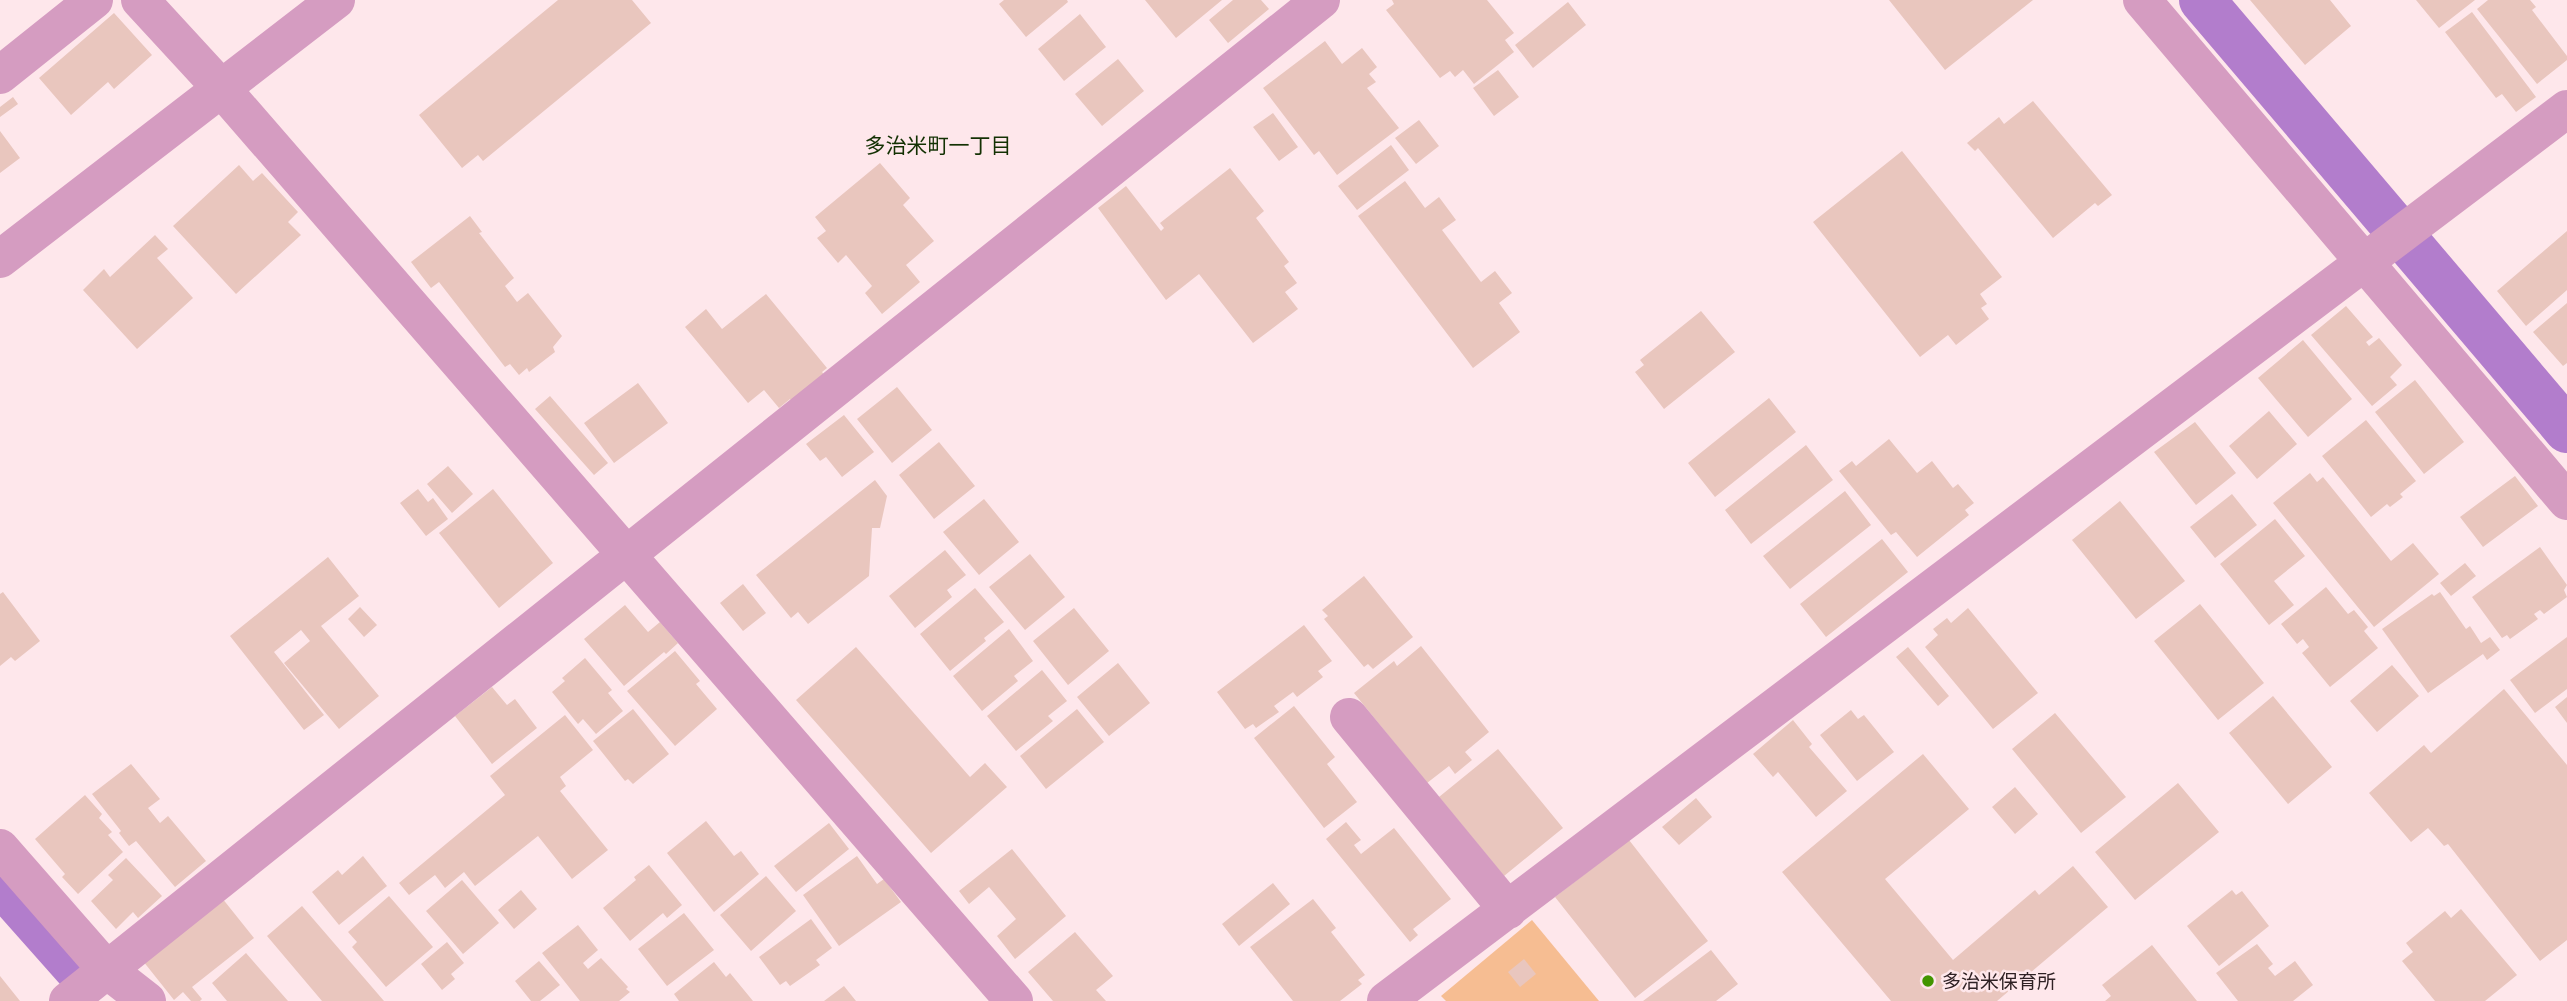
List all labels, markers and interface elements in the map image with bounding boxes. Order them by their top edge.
district label: 多治米町一丁目 [865,133,1012,158]
place label: 多治米保育所 [1942,970,2056,993]
marker: 多治米保育所 [1920,973,1936,989]

